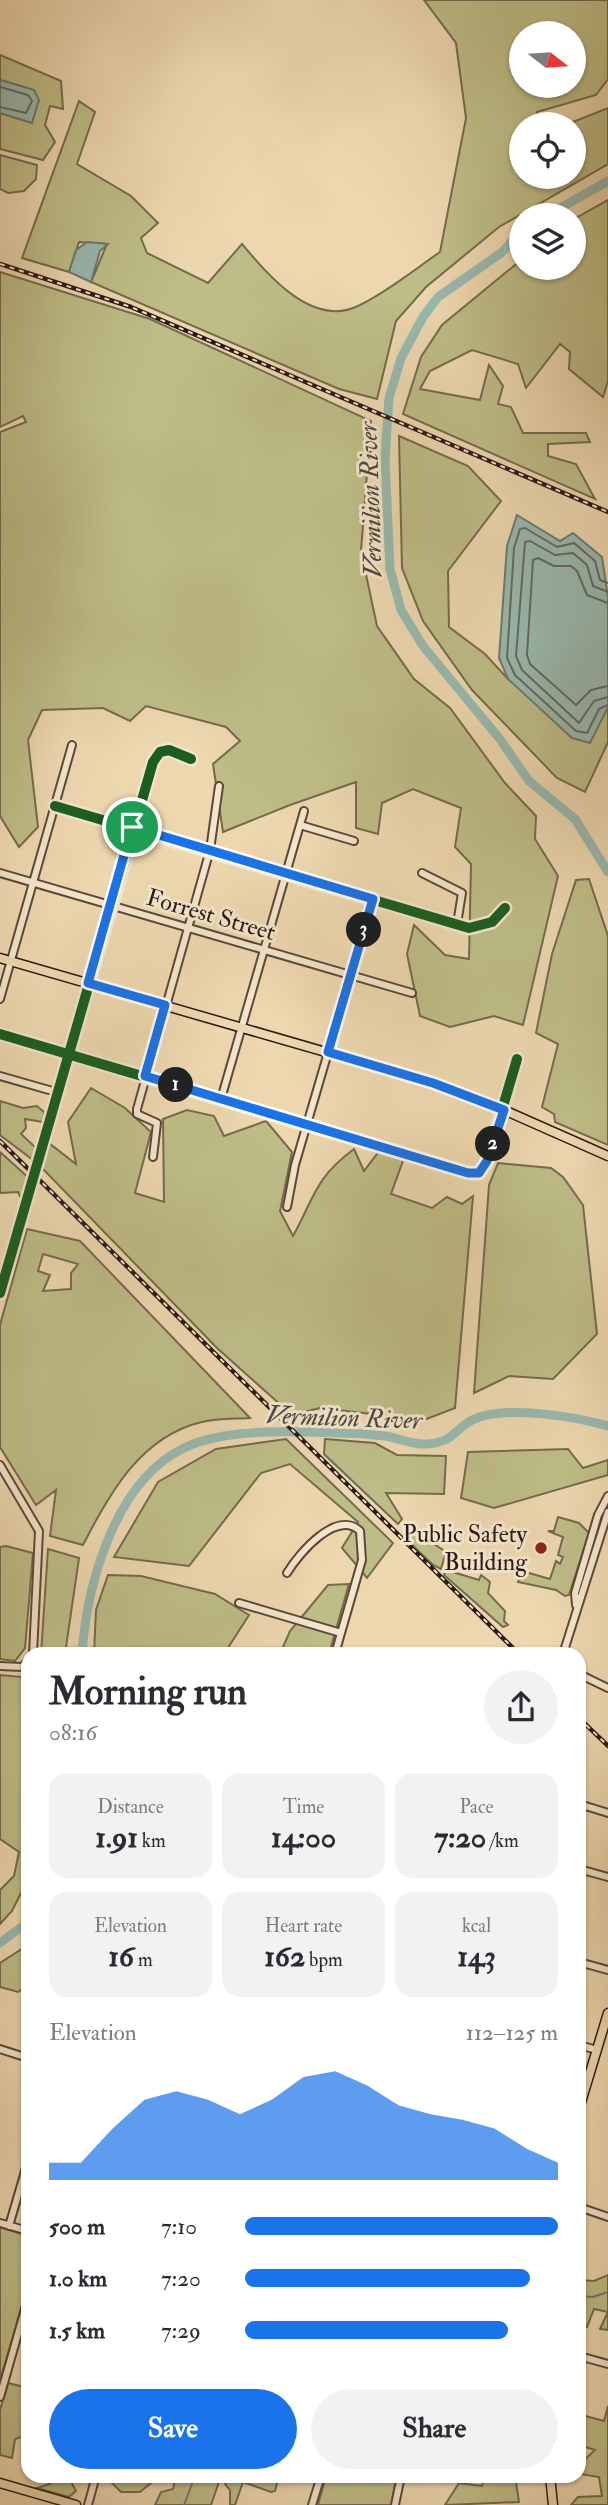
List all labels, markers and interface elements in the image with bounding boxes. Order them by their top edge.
north arrow [509,21,586,98]
map controls [509,21,586,280]
button: locate [509,112,586,189]
button: layers [509,203,586,280]
water label: Vermilion River [352,420,390,578]
pin [102,797,162,857]
icon: arrive [113,808,151,846]
street label: Forrest Street [143,882,279,948]
pin: 3 [346,912,382,948]
text: 3 [360,917,367,941]
pin: 1 [158,1068,194,1102]
text: 1 [172,1072,179,1096]
pin: 2 [476,1126,510,1162]
text: 2 [488,1131,497,1155]
water label: Vermilion River [266,1399,424,1437]
place label: Public Safety Building [403,1519,528,1578]
marker: Public Safety Building [533,1540,549,1556]
text: Morning run [49,1668,247,1716]
button: share [484,1670,558,1744]
text: 08:16 [49,1718,97,1747]
text: Distance [97,1795,164,1819]
text: Time [283,1795,324,1819]
text: Pace [459,1795,494,1819]
text: 1.91 [95,1819,138,1856]
text: 14:00 [271,1819,336,1856]
text: 7:20 [434,1819,486,1856]
text: km [138,1829,166,1853]
text: /km [486,1829,519,1853]
text: Elevation [94,1914,167,1938]
text: Heart rate [265,1914,342,1938]
text: kcal [462,1914,491,1938]
text: 16 [108,1938,134,1975]
text: 162 [264,1938,305,1975]
text: 143 [457,1938,496,1975]
text: m [134,1948,153,1972]
text: bpm [305,1948,343,1972]
text: Elevation [49,2018,137,2047]
text: 112–125 m [466,2018,558,2047]
text: 500 m [49,2212,105,2241]
text: 7:10 [161,2212,197,2241]
text: 1.0 km [49,2264,107,2293]
text: 7:20 [161,2264,201,2293]
text: 1.5 km [49,2316,105,2345]
text: 7:29 [161,2316,201,2345]
button: Save [49,2389,297,2469]
button: Share [311,2389,558,2469]

